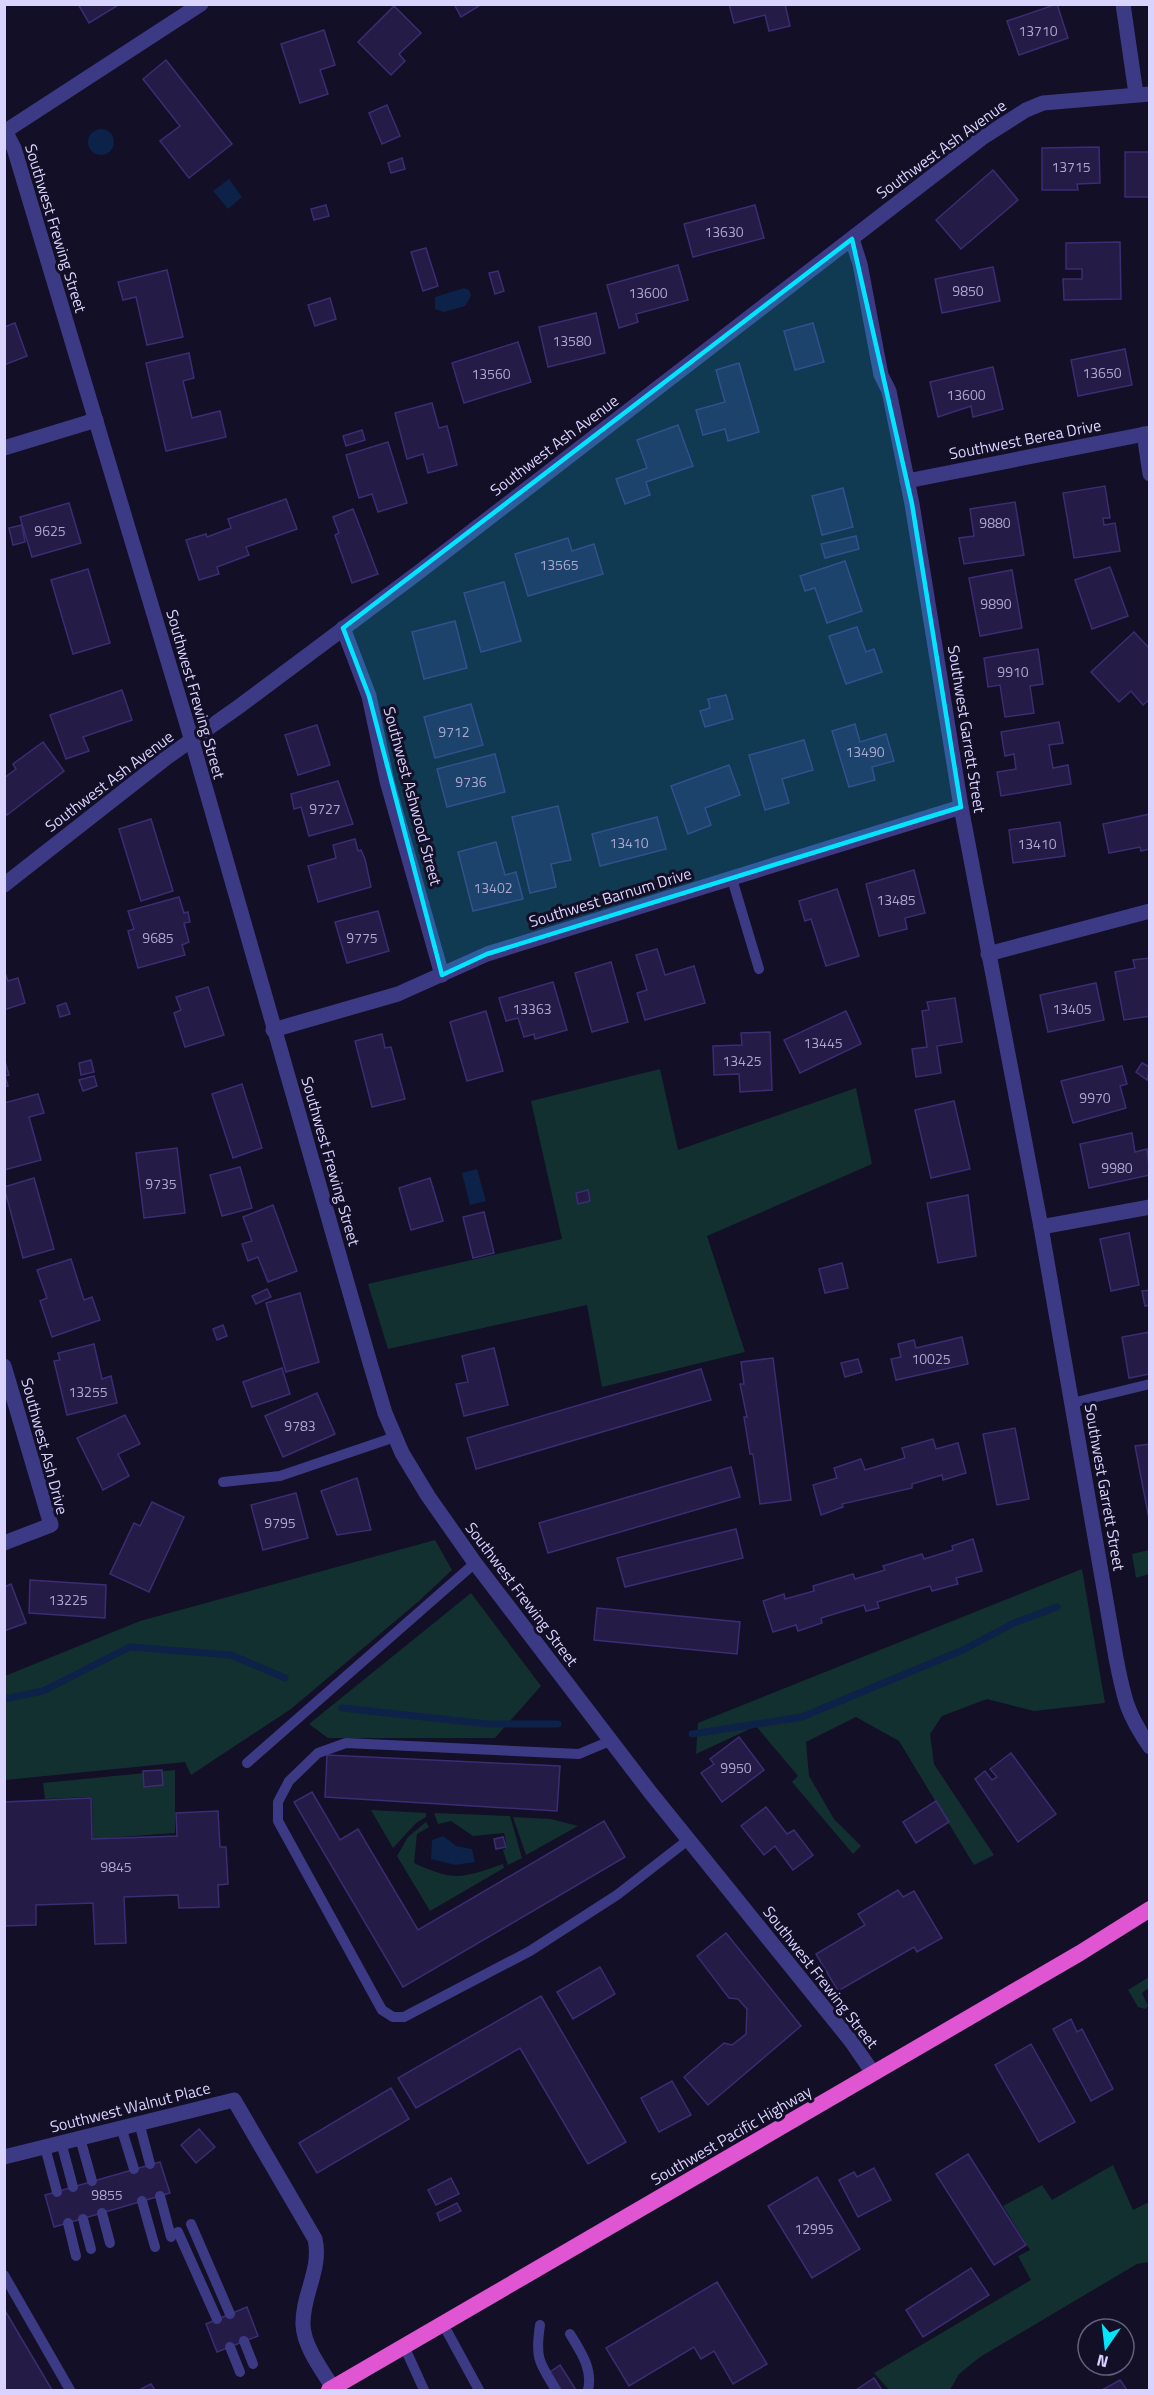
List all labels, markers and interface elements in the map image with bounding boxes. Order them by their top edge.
house number: 13710 [1018,20,1058,41]
street label: Southwest Ash Avenue [871,94,1011,204]
street label: Southwest Frewing Street [19,141,93,316]
house number: 13715 [1051,156,1091,177]
house number: 13630 [704,221,744,242]
house number: 9850 [952,280,984,301]
house number: 13600 [628,282,668,303]
house number: 13580 [552,330,592,351]
house number: 13650 [1082,362,1122,383]
house number: 13560 [471,363,511,384]
house number: 13600 [946,384,986,405]
street label: Southwest Ash Avenue [485,389,623,501]
street label: Southwest Berea Drive [947,412,1103,466]
house number: 9880 [979,512,1011,533]
house number: 9625 [34,520,66,541]
house number: 13565 [539,554,579,575]
house number: 9890 [980,593,1012,614]
street label: Southwest Frewing Street [160,606,232,782]
street label: Southwest Garrett Street [942,643,992,815]
house number: 9910 [997,661,1029,682]
street label: Southwest Ashwood Street [378,704,449,888]
house number: 9712 [438,721,470,742]
street label: Southwest Ash Avenue [40,725,178,837]
house number: 13490 [845,741,885,762]
house number: 9736 [455,771,487,792]
house number: 9727 [309,798,341,819]
house number: 13410 [609,832,649,853]
house number: 13410 [1017,833,1057,854]
street label: Southwest Barnum Drive [526,861,694,933]
house number: 13402 [473,877,513,898]
house number: 13485 [876,889,916,910]
house number: 9685 [142,927,174,948]
house number: 9775 [346,927,378,948]
house number: 13363 [512,998,552,1019]
house number: 13405 [1052,998,1092,1019]
house number: 13445 [803,1032,843,1053]
house number: 13425 [722,1050,762,1071]
street label: Southwest Frewing Street [295,1073,367,1249]
house number: 9970 [1079,1087,1111,1108]
house number: 9980 [1101,1157,1133,1178]
house number: 9735 [145,1173,177,1194]
house number: 10025 [911,1348,951,1369]
street label: Southwest Ash Drive [15,1375,75,1517]
house number: 13255 [68,1381,108,1402]
street label: Southwest Garrett Street [1078,1402,1132,1573]
house number: 9783 [284,1415,316,1436]
house number: 9795 [264,1512,296,1533]
street label: Southwest Frewing Street [460,1517,585,1672]
house number: 13225 [48,1589,88,1610]
house number: 9950 [720,1757,752,1778]
house number: 9845 [100,1856,132,1877]
street label: Southwest Frewing Street [758,1901,885,2054]
street label: Southwest Walnut Place [47,2075,213,2139]
street label: Southwest Pacific Highway [646,2079,816,2191]
house number: 9855 [91,2184,123,2205]
house number: 12995 [794,2218,834,2239]
north arrow [1076,2317,1136,2377]
text: N [1094,2349,1111,2375]

